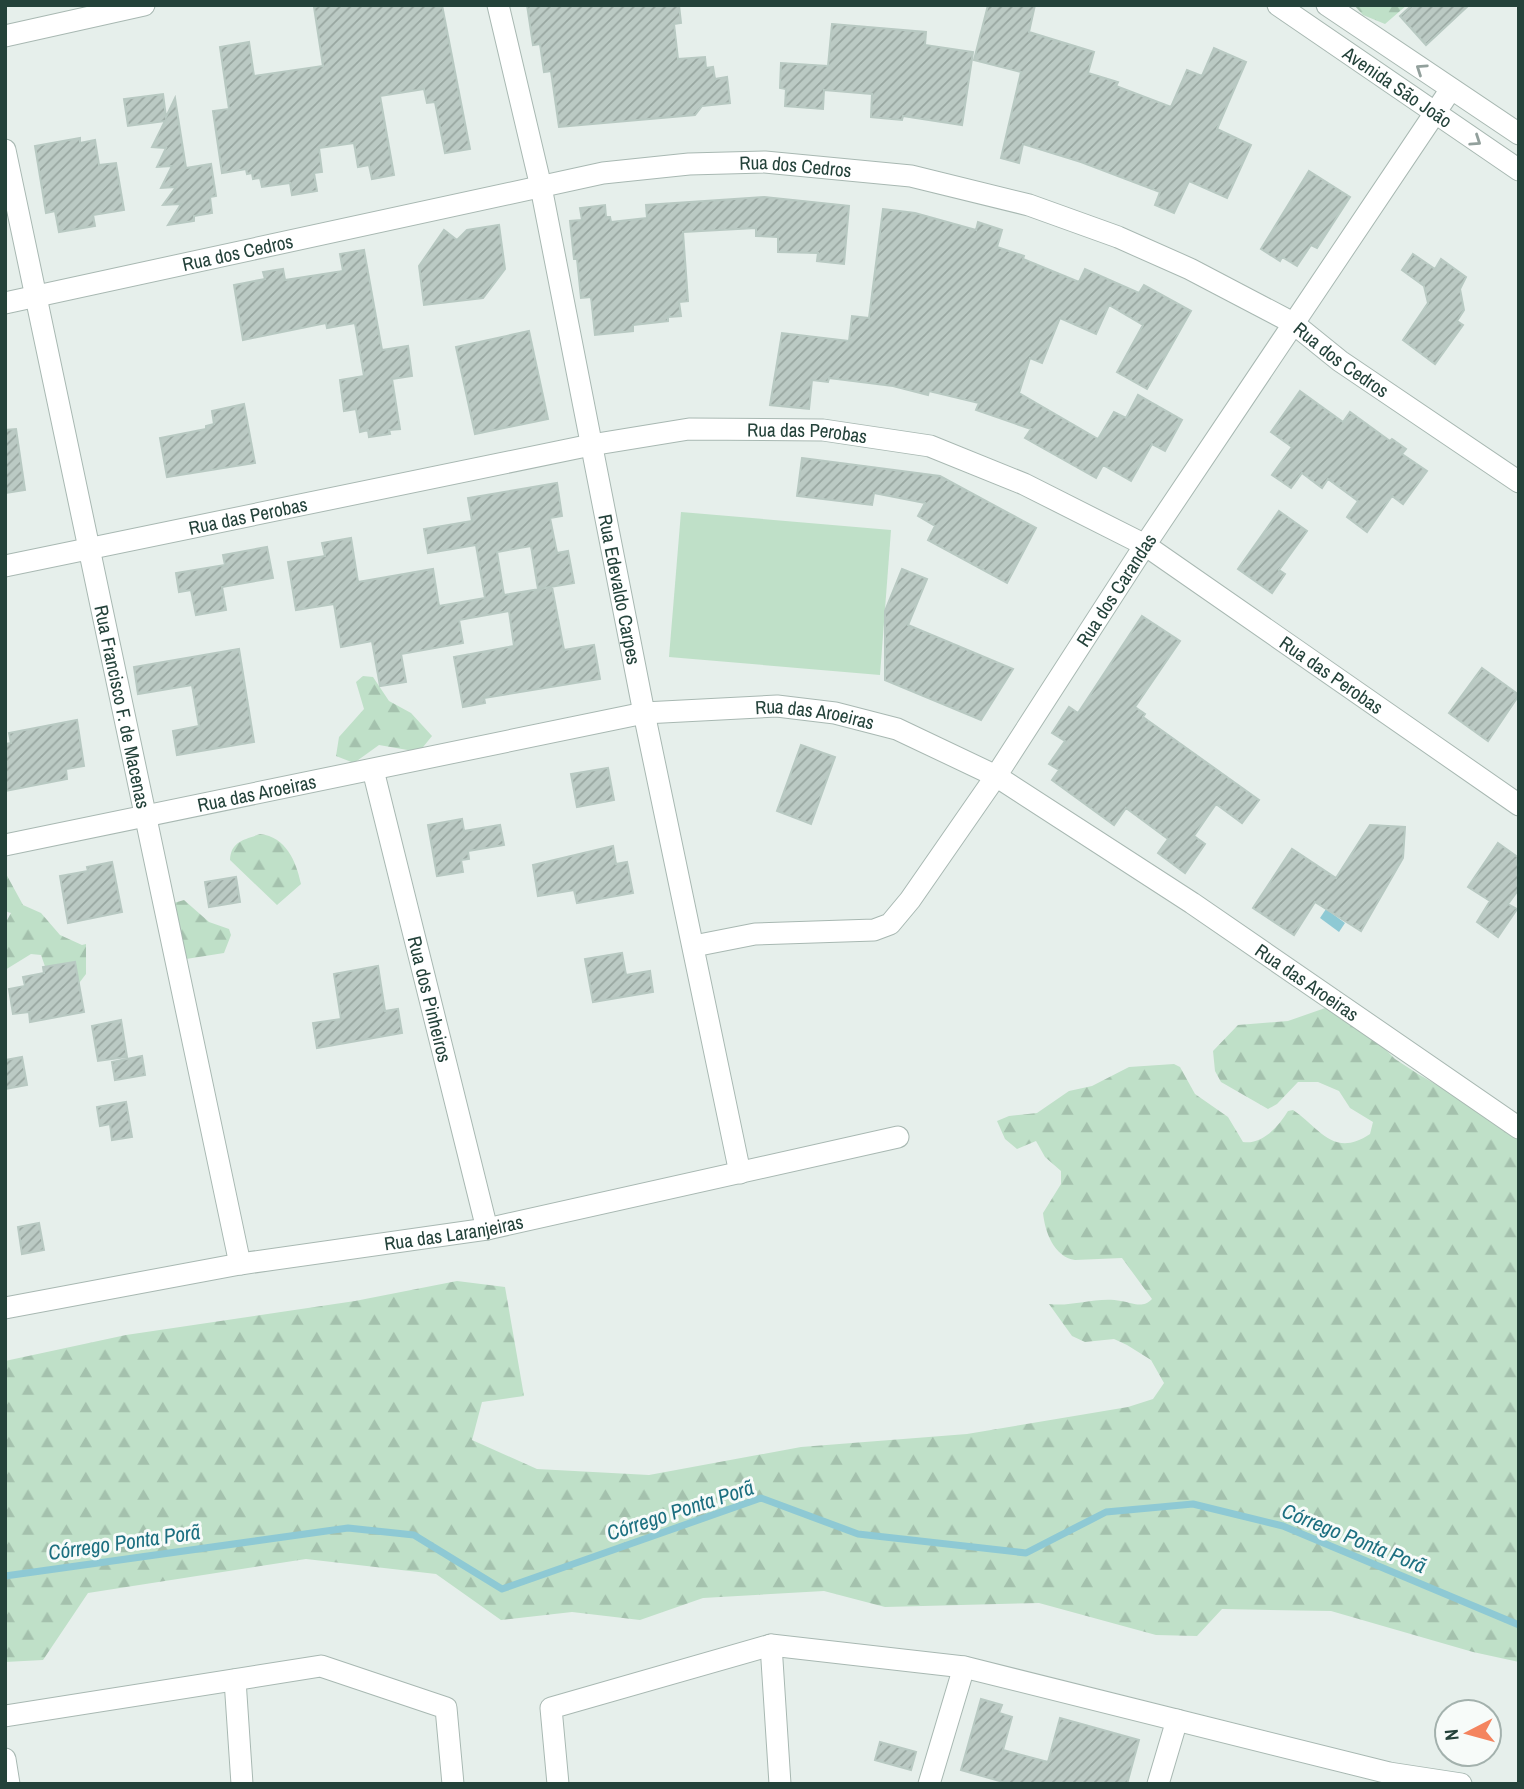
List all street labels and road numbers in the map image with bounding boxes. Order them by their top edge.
street label: Avenida São João [1337,40,1457,134]
street label: Rua dos Cedros [739,149,853,183]
street label: Rua dos Cedros [180,228,296,277]
street label: Rua dos Cedros [1288,316,1394,404]
street label: Rua das Perobas [747,416,869,449]
street label: Rua das Perobas [186,491,310,541]
street label: Rua Edevaldo Carpes [592,512,647,667]
street label: Rua dos Carandas [1070,528,1162,652]
street label: Rua Francisco F. de Macenas [88,603,157,811]
street label: Rua das Perobas [1275,630,1389,720]
street label: Rua das Aroeiras [754,693,877,736]
street label: Rua das Aroeiras [195,768,319,818]
street label: Rua dos Pinheiros [402,933,458,1065]
street label: Rua das Aroeiras [1250,937,1364,1027]
street label: Rua das Laranjeiras [382,1208,526,1256]

